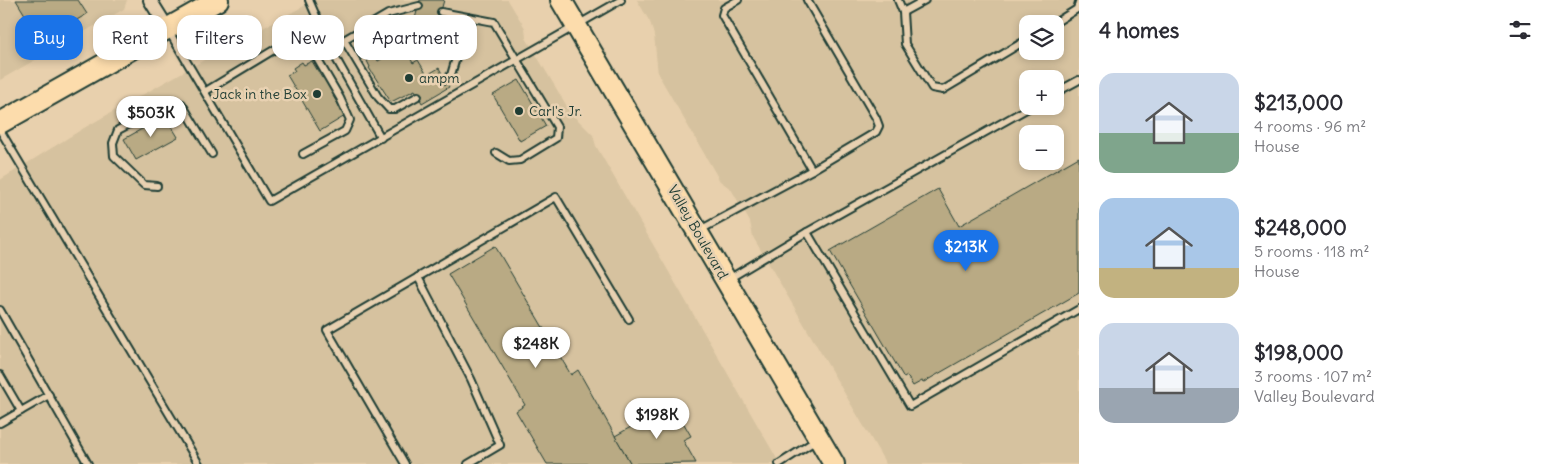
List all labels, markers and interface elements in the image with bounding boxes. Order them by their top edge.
chip: Buy [15,15,83,60]
chip: Rent [93,15,167,60]
chip: Filters [177,15,262,60]
chip: New [272,15,344,60]
chip: Apartment [354,15,477,60]
map controls [1019,15,1064,170]
button: layers [1019,15,1064,60]
icon: filters [1506,16,1534,44]
text: 4 homes [1099,17,1179,44]
place label: ampm [419,69,460,87]
button: + [1019,70,1064,115]
marker: ampm [403,72,415,84]
place label: Jack in the Box [212,85,307,103]
marker: Jack in the Box [311,88,323,100]
text: $213,000 [1254,89,1343,116]
icon: home [1139,93,1199,153]
pin: $503K [116,96,186,138]
text: $503K [127,102,175,122]
place label: Carl's Jr. [529,102,582,120]
marker: Carl's Jr. [513,105,525,117]
text: 4 rooms · 96 m² [1254,116,1366,136]
button: − [1019,125,1064,170]
text: House [1254,136,1300,156]
street label: Valley Boulevard [664,182,732,282]
text: $248,000 [1254,214,1347,241]
icon: home [1139,218,1199,278]
pin: $213K [931,230,1001,272]
text: $213K [945,236,987,256]
text: 5 rooms · 118 m² [1254,241,1370,261]
text: House [1254,261,1300,281]
pin: $248K [501,326,571,369]
text: $248K [513,333,559,353]
text: $198,000 [1254,339,1344,366]
icon: home [1139,343,1199,403]
text: 3 rooms · 107 m² [1254,366,1372,386]
text: Valley Boulevard [1254,386,1375,406]
pin: $198K [622,398,692,440]
text: $198K [635,404,679,424]

